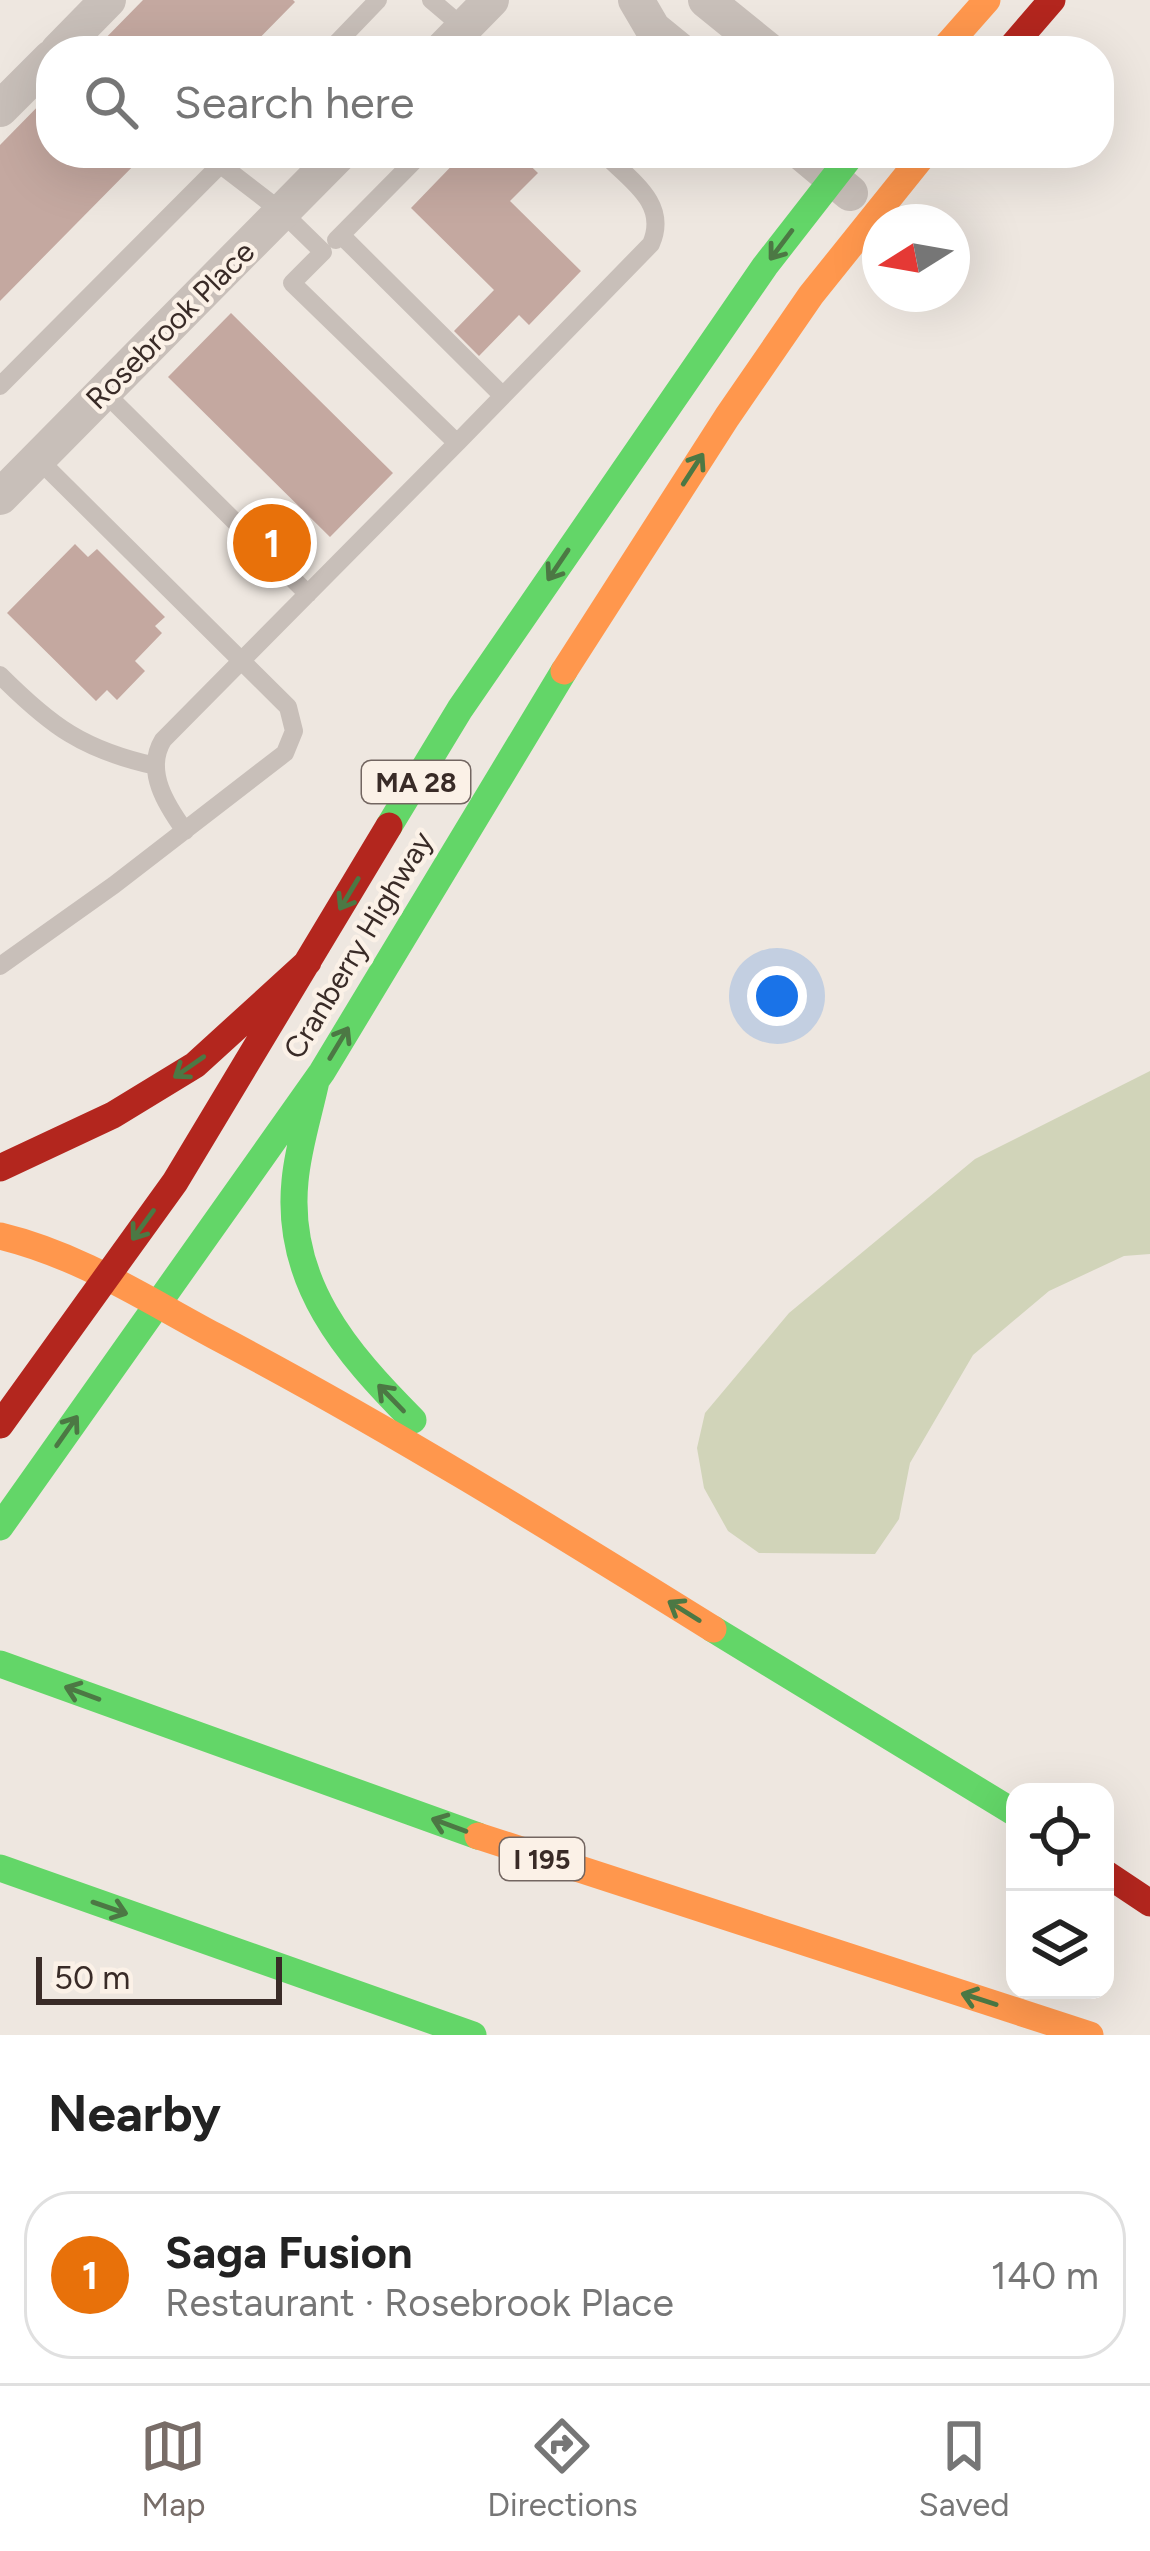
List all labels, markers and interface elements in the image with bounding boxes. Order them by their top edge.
search box [36,36,1114,168]
icon: search [78,69,144,135]
text: Search here [174,75,414,129]
north arrow [862,204,970,312]
one-way arrow [769,228,794,261]
street label: Rosebrook Place [78,233,262,417]
one-way arrow [681,452,706,486]
pin: 1 [233,498,311,588]
one-way arrow [546,548,571,582]
road number: MA 28 [362,761,470,803]
street label: Cranberry Highway [275,824,441,1065]
one-way arrow [337,876,361,910]
your location [747,966,807,1026]
one-way arrow [328,1026,352,1061]
one-way arrow [173,1054,206,1079]
one-way arrow [131,1208,157,1241]
one-way arrow [377,1384,405,1413]
one-way arrow [55,1416,80,1449]
one-way arrow [668,1599,702,1623]
one-way arrow [64,1681,101,1702]
map controls [1006,1783,1114,1999]
button: locate [1006,1783,1114,1891]
one-way arrow [431,1813,468,1834]
road number: I 195 [500,1838,584,1880]
button: layers [1006,1891,1114,1999]
one-way arrow [91,1899,128,1920]
scale bar [36,1951,282,2004]
text: 50 m [54,1958,130,1997]
one-way arrow [961,1987,999,2009]
text: Nearby [48,2083,221,2144]
text: Saga Fusion [165,2225,413,2279]
text: 1 [82,2252,98,2299]
text: 140 m [991,2252,1099,2299]
text: Restaurant · Rosebrook Place [165,2279,674,2326]
tab: Map [140,2413,206,2524]
tab: Directions [487,2413,638,2524]
tab: Saved [919,2413,1010,2524]

